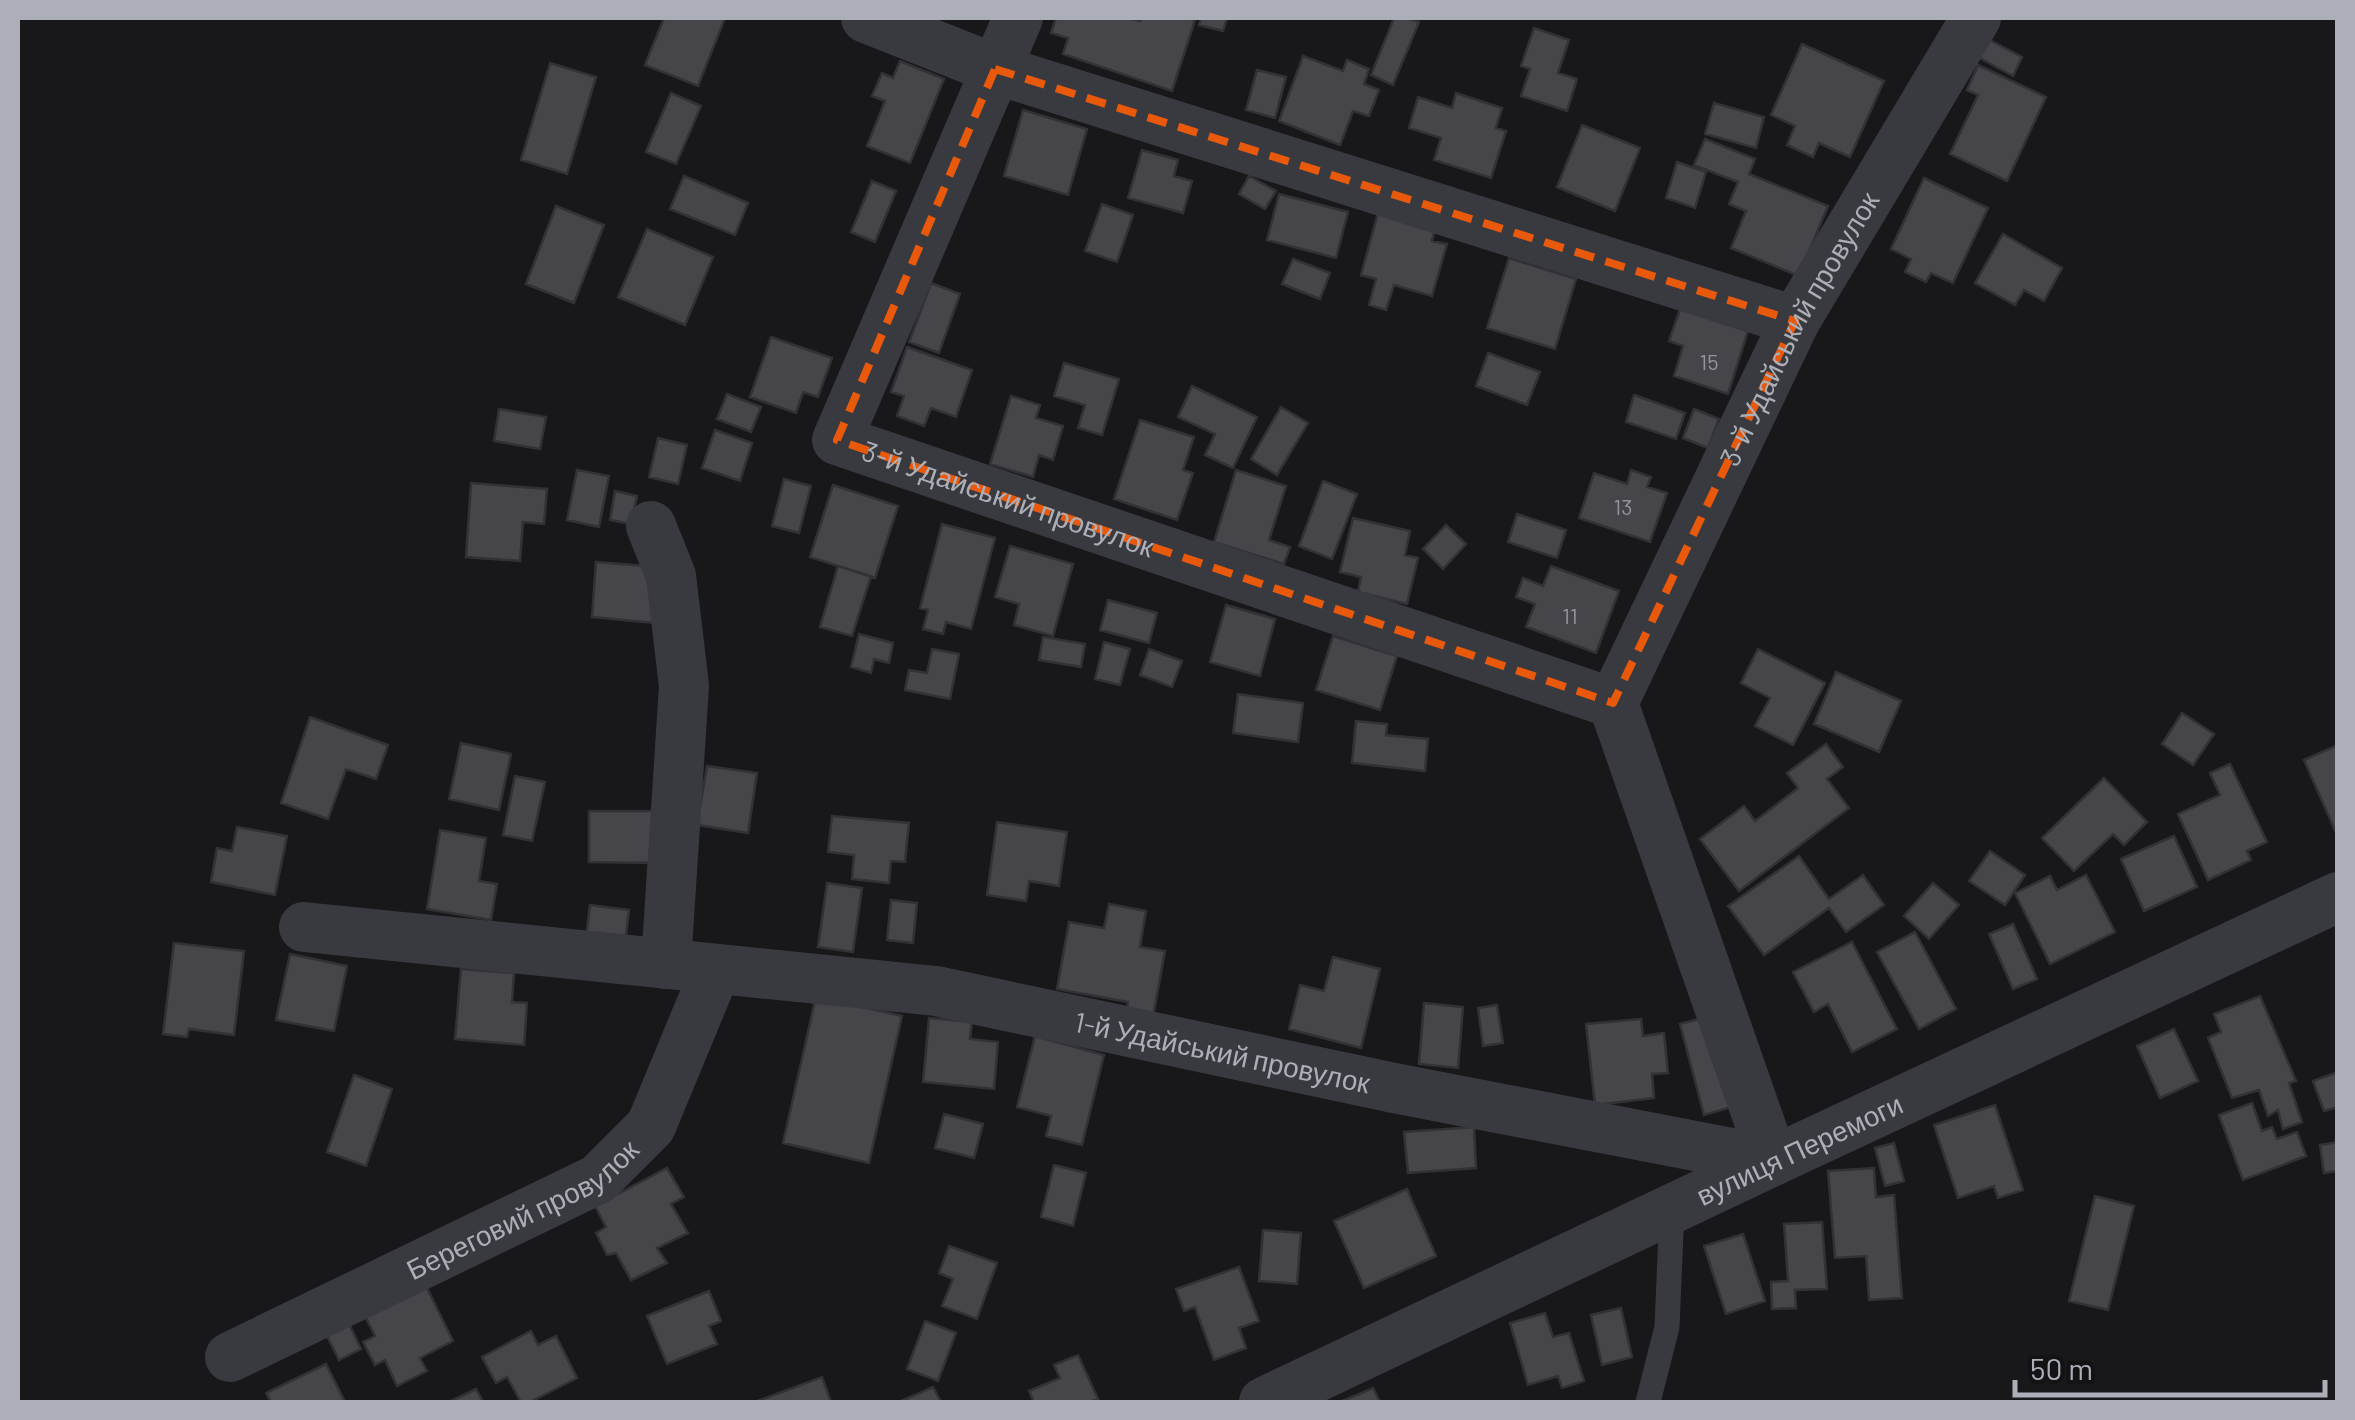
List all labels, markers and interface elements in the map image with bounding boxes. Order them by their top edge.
street label: 3-й Удайський провулок [1712,185,1886,471]
house number: 15 [1699,348,1719,374]
street label: 3-й Удайський провулок [858,433,1159,564]
house number: 13 [1613,493,1633,519]
house number: 11 [1562,602,1578,628]
street label: 1-й Удайський провулок [1071,1004,1374,1100]
street label: вулиця Перемоги [1691,1086,1908,1212]
street label: Береговий провулок [401,1131,646,1286]
scale bar [2015,1335,2325,1397]
text: 50 m [2030,1350,2093,1386]

